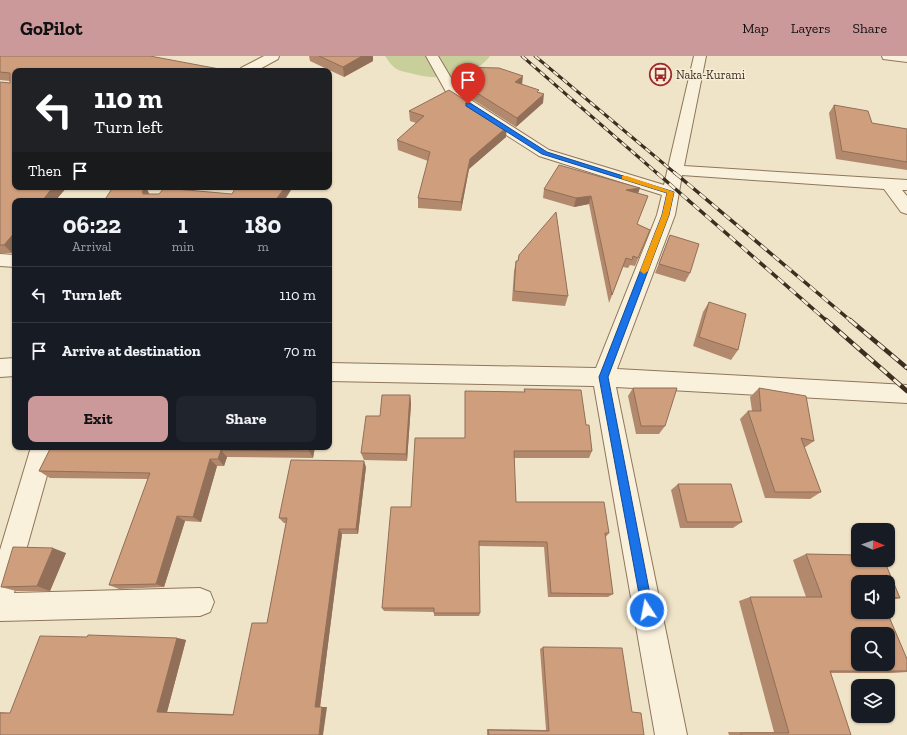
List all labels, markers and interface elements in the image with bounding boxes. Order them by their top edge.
text: GoPilot [20,17,82,40]
text: Map [742,20,769,37]
text: Layers [791,20,830,37]
text: Share [852,20,887,37]
bus stop icon: Naka-Kurami [648,62,674,88]
pin [451,63,485,104]
place label: Naka-Kurami [676,68,746,82]
icon: arrive [457,69,479,91]
text: 110 m [94,82,163,115]
icon: left [28,84,80,136]
text: Turn left [94,116,163,138]
icon: arrive [69,160,91,182]
text: Then [28,162,61,180]
text: 06:22 [63,210,121,239]
text: 1 [178,210,188,239]
text: 180 [245,210,281,239]
text: Arrival [72,239,111,254]
text: min [172,239,194,254]
text: m [257,239,269,254]
icon: left [28,284,50,306]
text: Turn left [62,286,122,304]
text: 110 m [279,286,316,304]
icon: arrive [28,340,50,362]
text: Arrive at destination [62,342,201,360]
text: 70 m [284,342,316,360]
button: Exit [28,396,168,442]
button: Share [176,396,316,442]
north arrow [851,523,895,567]
map controls [851,523,895,723]
button: sound [851,575,895,619]
position arrow [626,589,668,631]
button: search [851,627,895,671]
button: layers [851,679,895,723]

